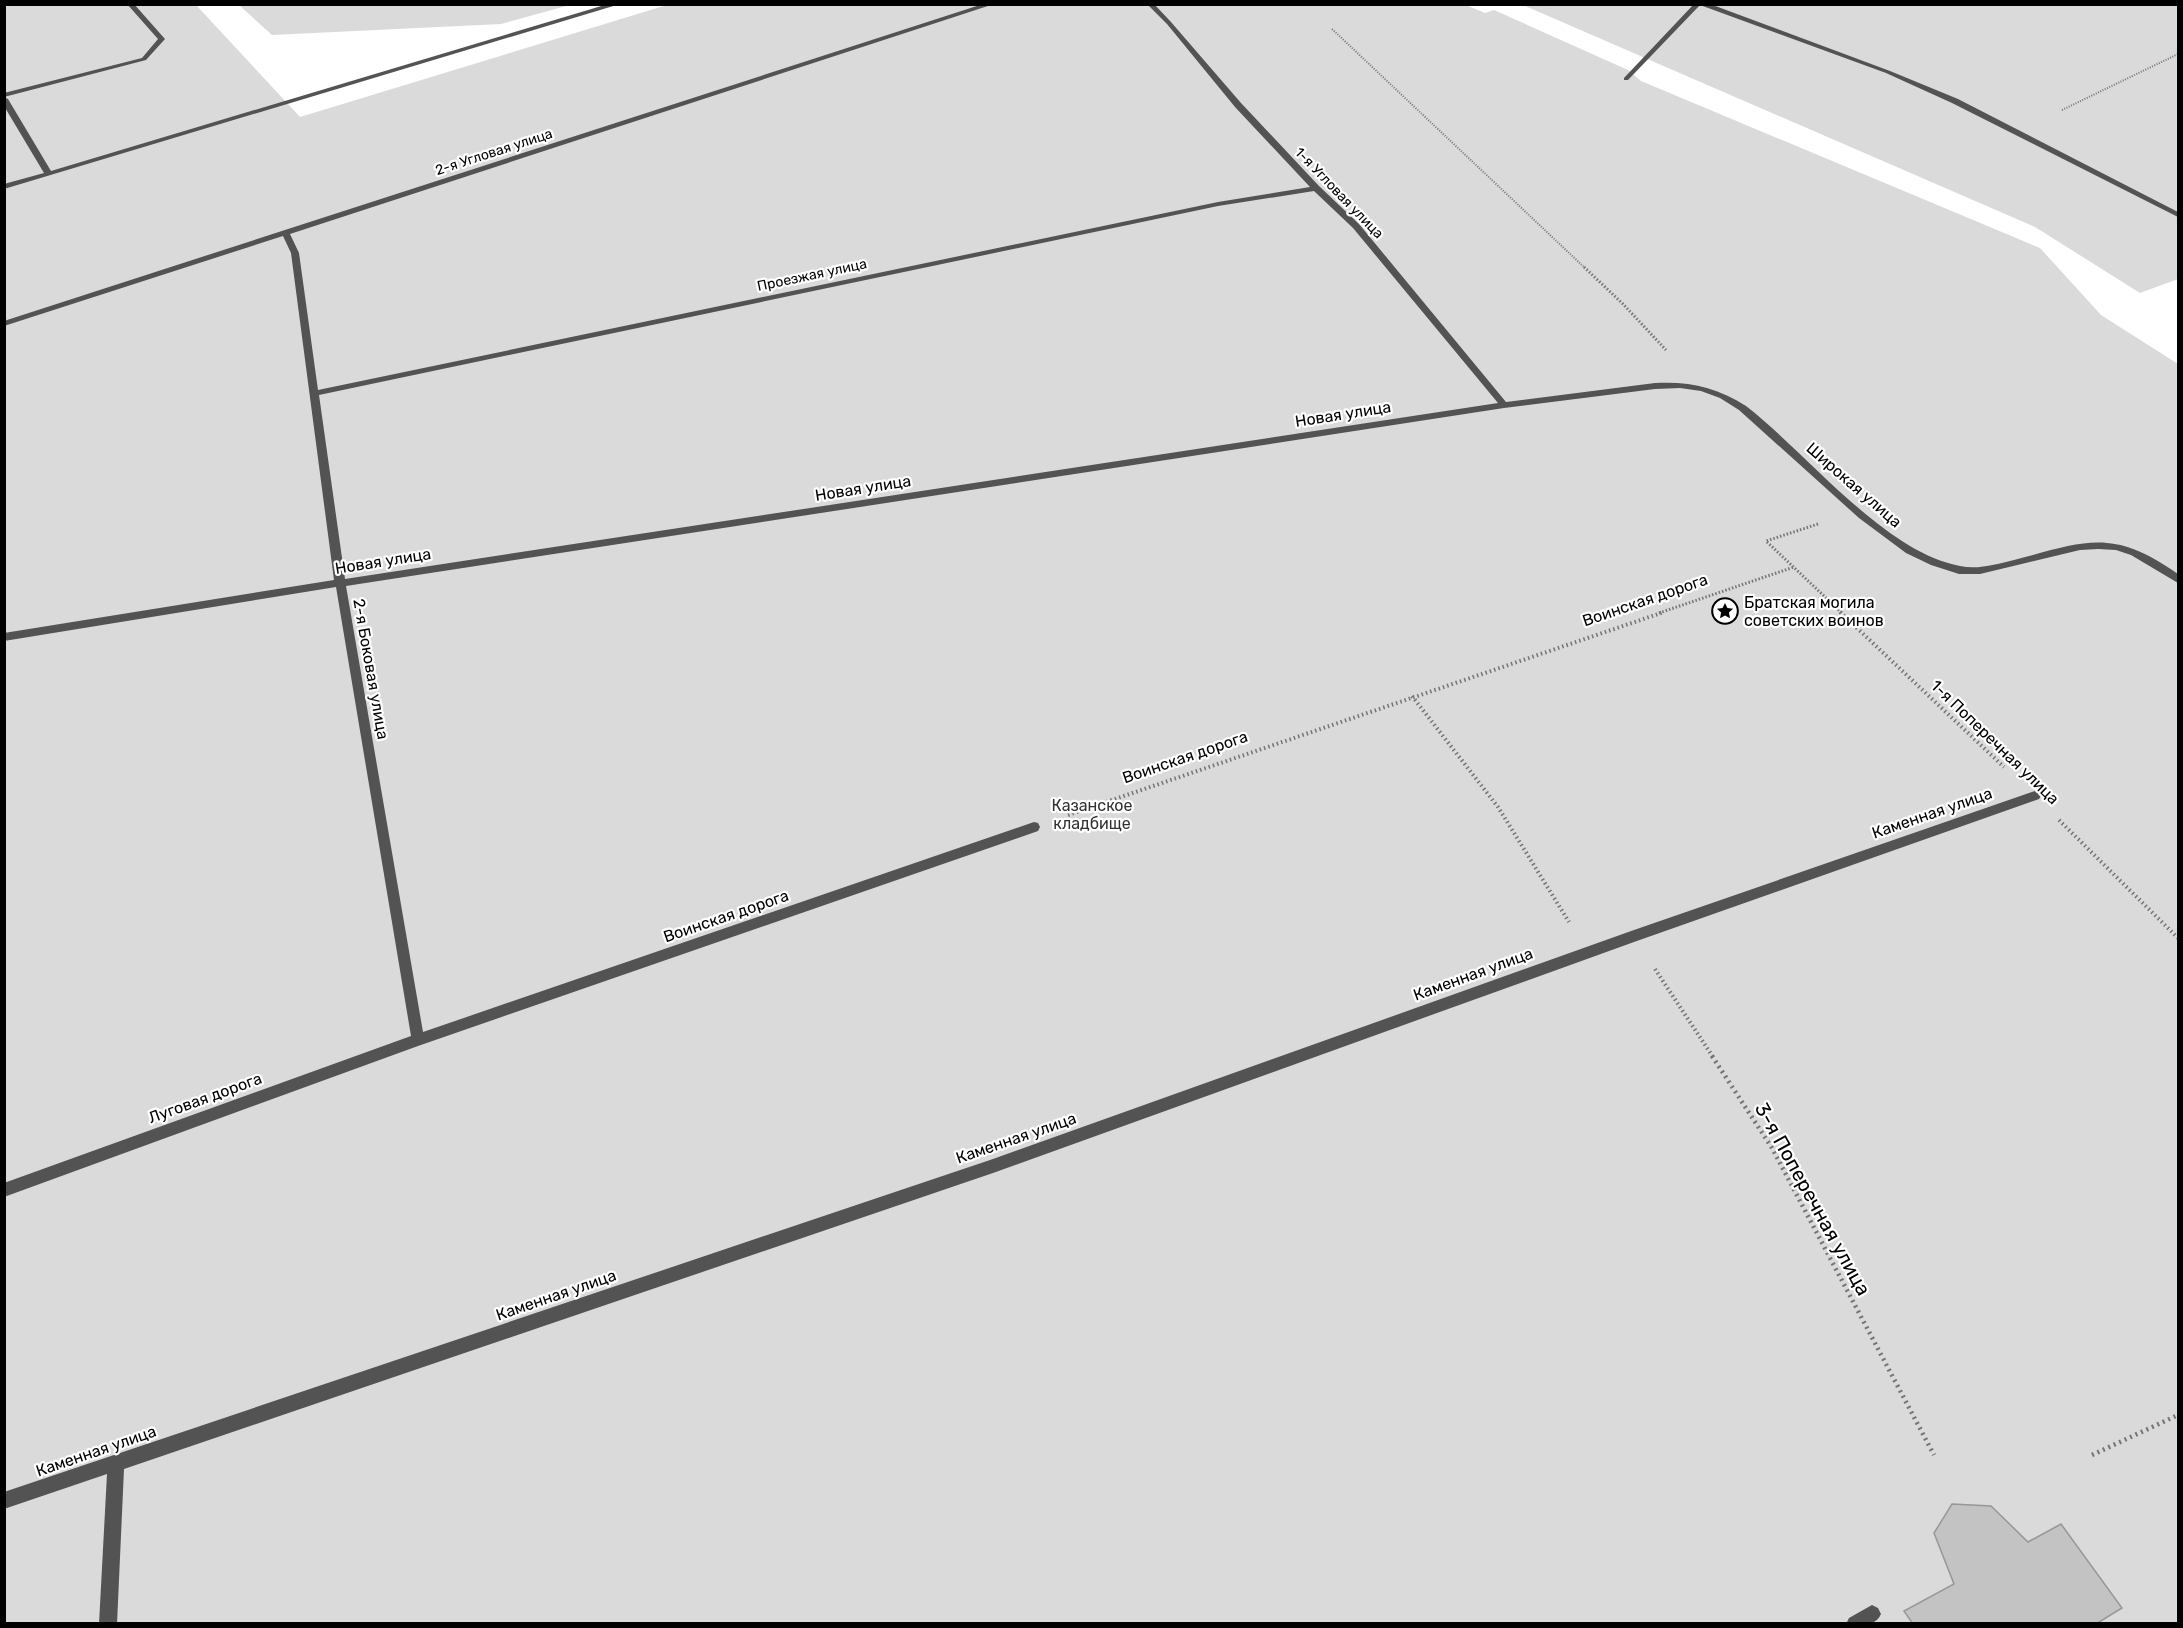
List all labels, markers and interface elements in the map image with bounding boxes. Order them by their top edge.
street label: 2-я Угловая улица [433,125,555,179]
street label: 1-я Угловая улица [1291,144,1387,242]
street label: Проезжая улица [756,255,868,295]
street label: Новая улица [1294,397,1392,431]
street label: Широкая улица [1803,439,1905,531]
street label: Новая улица [814,471,912,505]
street label: Новая улица [334,544,432,578]
street label: Воинская дорога [1580,570,1710,630]
place label: Братская могила советских воинов [1744,593,1884,630]
place icon: Братская могила советских воинов [1710,596,1740,626]
street label: 2-я Боковая улица [349,597,393,741]
street label: 1-я Поперечная улица [1927,676,2063,808]
street label: Воинская дорога [1120,727,1250,787]
street label: Каменная улица [1869,784,1995,842]
park label: Казанское кладбище [1051,796,1133,833]
street label: Воинская дорога [661,886,791,946]
street label: Каменная улица [1411,944,1535,1004]
street label: Луговая дорога [146,1069,264,1127]
street label: 3-я Поперечная улица [1750,1098,1876,1300]
street label: Каменная улица [953,1109,1079,1167]
street label: Каменная улица [493,1266,619,1324]
street label: Каменная улица [33,1422,159,1480]

